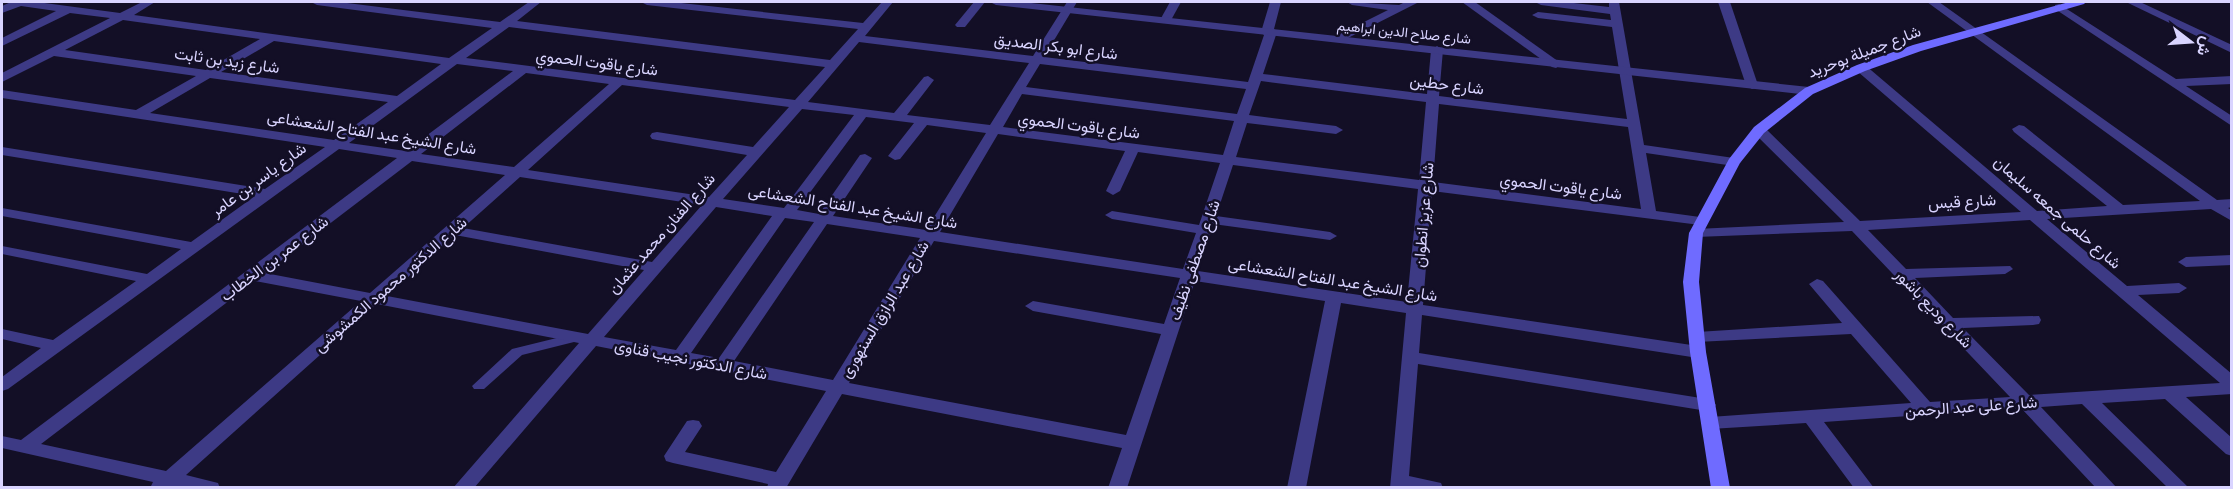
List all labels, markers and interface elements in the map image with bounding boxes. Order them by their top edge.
north arrow [2161,12,2221,72]
street label: شارع صلاح الدين ابراهيم [1336,16,1472,50]
street label: شارع جميلة بوحريد [1804,20,1924,84]
street label: شارع ابو بكر الصديق [993,28,1119,65]
text: ش [2191,34,2218,59]
street label: شارع زيد بن ثابت [173,43,281,79]
street label: شارع ياقوت الحموي [534,45,659,83]
street label: شارع حطين [1408,70,1485,100]
street label: شارع الشيخ عبد الفتاح الشعشاعى [266,106,478,160]
street label: شارع ياقوت الحموي [1016,108,1141,146]
street label: شارع ياسر بن عامر [206,138,311,223]
street label: شارع حلمى جمعه سليمان [1989,151,2126,274]
street label: شارع عزيز انطوان [1408,162,1440,269]
street label: شارع الفنان محمد عثمان [603,168,721,299]
street label: شارع ياقوت الحموي [1498,169,1623,207]
street label: شارع الشيخ عبد الفتاح الشعشاعى [747,180,959,234]
street label: شارع قيس [1927,189,1997,215]
street label: شارع مصطفى نظيف [1164,197,1226,323]
street label: شارع عمر بن الخطاب [216,211,333,307]
street label: شارع الدكتور محمود الكمشوشى [309,212,472,358]
street label: شارع عبد الرازق السنهورى [835,237,935,382]
street label: شارع الشيخ عبد الفتاح الشعشاعى [1227,253,1439,307]
street label: شارع وديع باشور [1889,263,1977,353]
street label: شارع الدكتور نجيب قناوى [612,334,769,386]
street label: شارع على عبد الرحمن [1904,391,2038,423]

